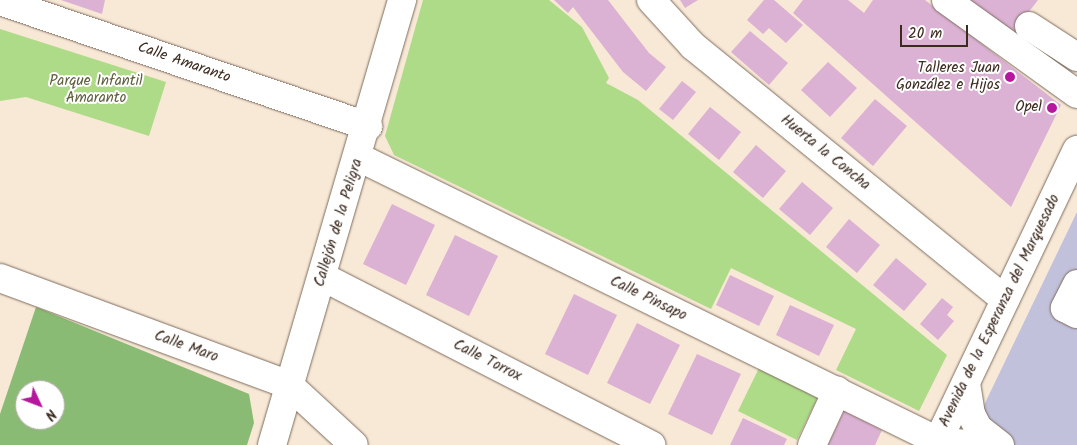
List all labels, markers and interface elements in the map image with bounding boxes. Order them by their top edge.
scale bar [902,15,970,47]
text: 20 m [908,22,942,46]
street label: Calle Amaranto [135,39,233,87]
place label: Talleres Juan González e Hijos [896,59,1000,94]
marker: Talleres Juan González e Hijos [1004,71,1016,83]
park label: Parque Infantil Amaranto [49,72,143,107]
place label: Opel [1015,99,1042,117]
marker: Opel [1046,102,1058,114]
street label: Huerta la Concha [777,111,873,195]
street label: Callejón de la Peligra [311,157,367,289]
street label: Avenida de la Esperanza del Marquesado [936,192,1064,430]
street label: Calle Pinsapo [607,273,689,325]
street label: Calle Maro [152,327,220,367]
street label: Calle Torrox [450,336,524,386]
north arrow [15,380,65,430]
text: N [39,404,61,425]

